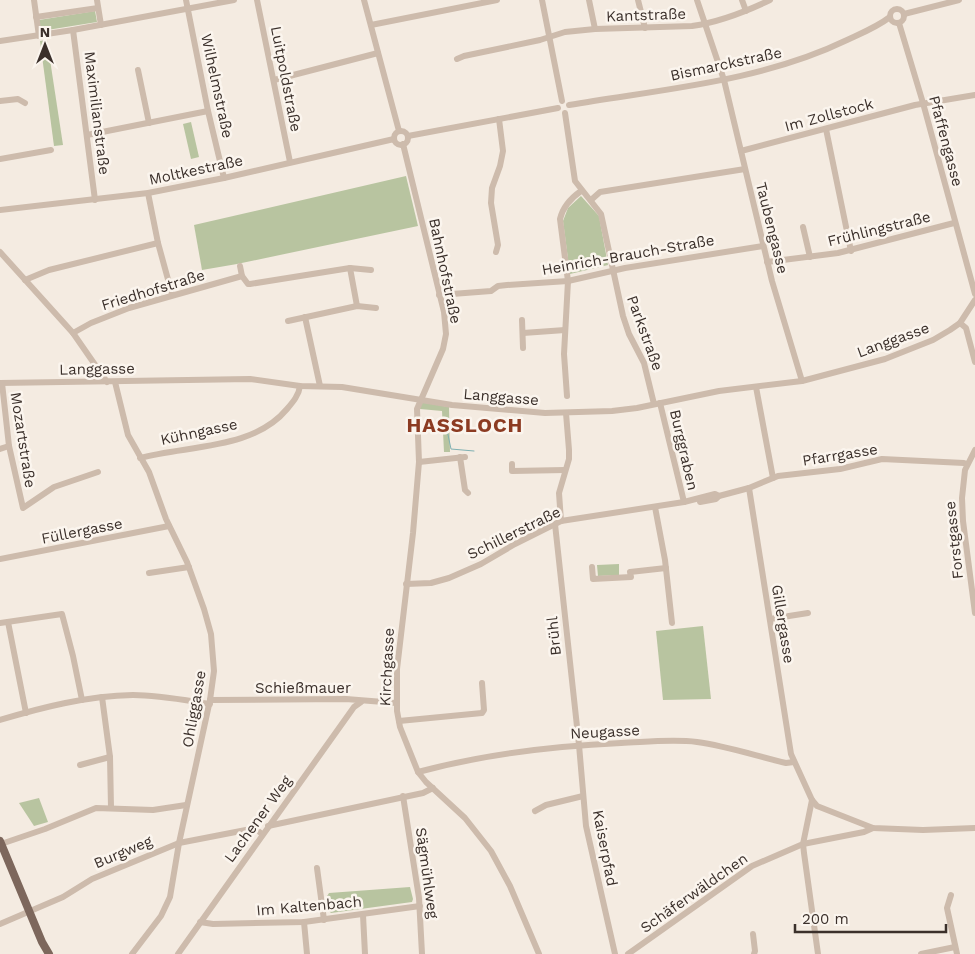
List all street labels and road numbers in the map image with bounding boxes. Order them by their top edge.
street label: Kantstraße [606,5,686,25]
street label: Luitpoldstraße [267,25,305,133]
street label: Wilhelmstraße [197,32,237,140]
street label: Bismarckstraße [669,43,783,85]
street label: Maximilianstraße [80,50,114,176]
street label: Im Zollstock [783,94,876,135]
street label: Pfaffengasse [925,94,967,188]
street label: Moltkestraße [147,151,245,189]
street label: Taubengasse [752,180,792,276]
street label: Frühlingstraße [826,208,932,250]
street label: Bahnhofstraße [425,217,465,325]
street label: Heinrich-Brauch-Straße [540,231,716,279]
street label: Friedhofstraße [99,266,207,314]
street label: Parkstraße [623,293,667,373]
street label: Langgasse [854,319,932,361]
street label: Langgasse [59,359,135,379]
street label: Langgasse [463,385,539,409]
street label: Mozartstraße [7,391,39,489]
street label: Burggraben [666,408,702,492]
street label: Kühngasse [159,415,239,449]
street label: Pfarrgasse [801,440,879,470]
street label: Forstgasse [941,500,967,580]
street label: Schillerstraße [464,503,564,563]
street label: Füllergasse [40,514,124,548]
street label: Gillergasse [768,583,798,665]
street label: Brühl [543,615,565,656]
street label: Kirchgasse [376,627,398,707]
street label: Ohliggasse [178,669,210,749]
street label: Schießmauer [255,679,351,697]
street label: Neugasse [570,721,640,743]
street label: Lachener Weg [221,772,296,866]
street label: Kaiserpfad [589,808,621,888]
street label: Sägmühlweg [412,826,442,920]
street label: Burgweg [91,832,155,872]
street label: Schäferwäldchen [637,849,751,937]
street label: Im Kaltenbach [255,892,363,920]

